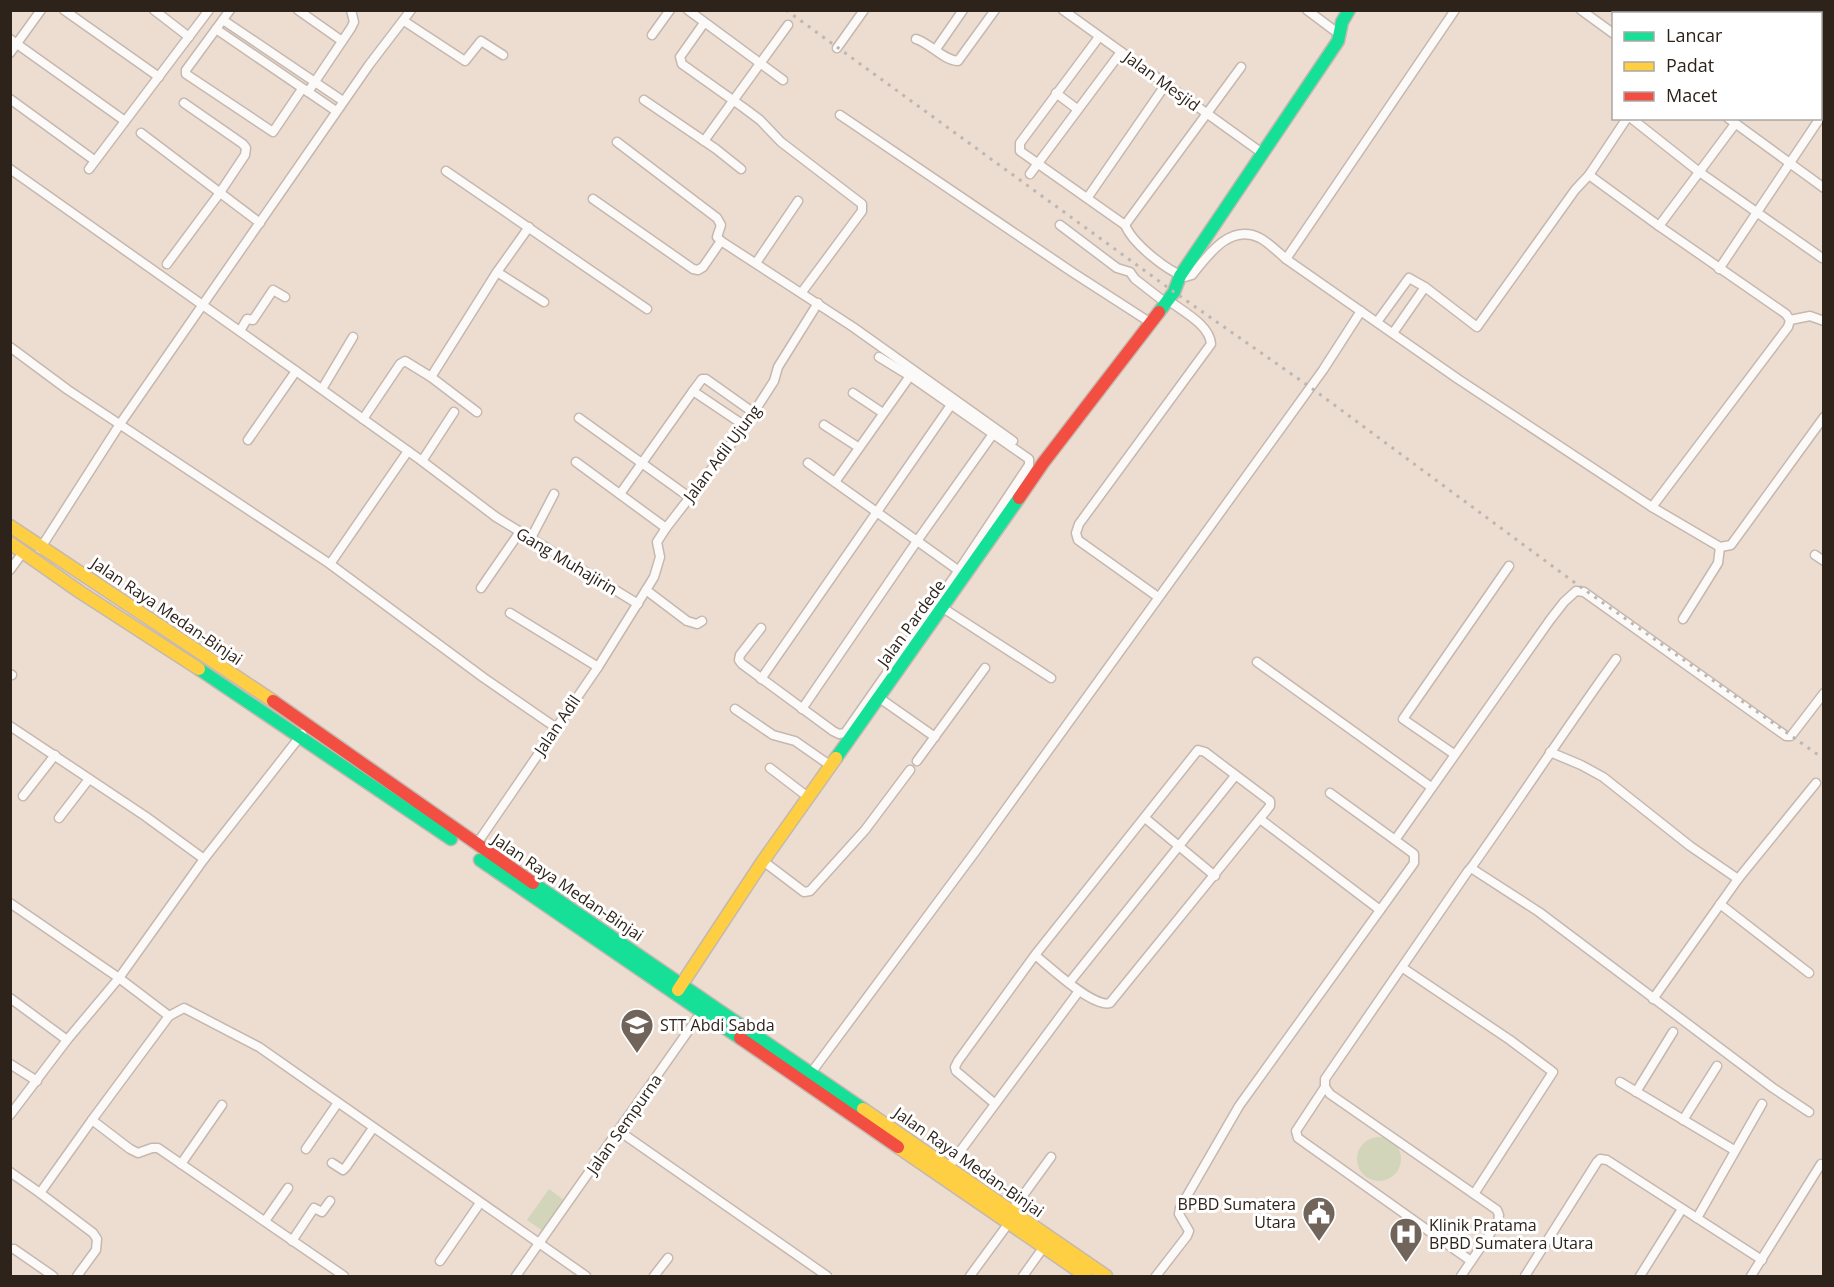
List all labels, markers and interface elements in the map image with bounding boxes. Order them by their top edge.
legend [1612,12,1822,120]
text: Lancar [1666,23,1723,47]
street label: Jalan Mesjid [1118,45,1204,116]
text: Padat [1666,53,1714,77]
text: Macet [1666,83,1717,107]
street label: Jalan Adil Ujung [677,400,766,508]
street label: Gang Muhajirin [512,522,622,600]
street label: Jalan Raya Medan-Binjai [85,551,247,670]
street label: Jalan Pardede [871,575,950,673]
street label: Jalan Adil [528,691,585,761]
street label: Jalan Raya Medan-Binjai [486,827,648,946]
school or university icon: STT Abdi Sabda [619,1007,655,1054]
place label: STT Abdi Sabda [660,1014,775,1036]
street label: Jalan Sempurna [580,1070,667,1180]
street label: Jalan Raya Medan-Binjai [888,1101,1048,1222]
place label: BPBD Sumatera Utara [1178,1193,1296,1233]
public building icon: BPBD Sumatera Utara [1301,1195,1337,1242]
place label: Klinik Pratama BPBD Sumatera Utara [1429,1214,1593,1254]
hospital icon: Klinik Pratama BPBD Sumatera Utara [1388,1216,1424,1263]

